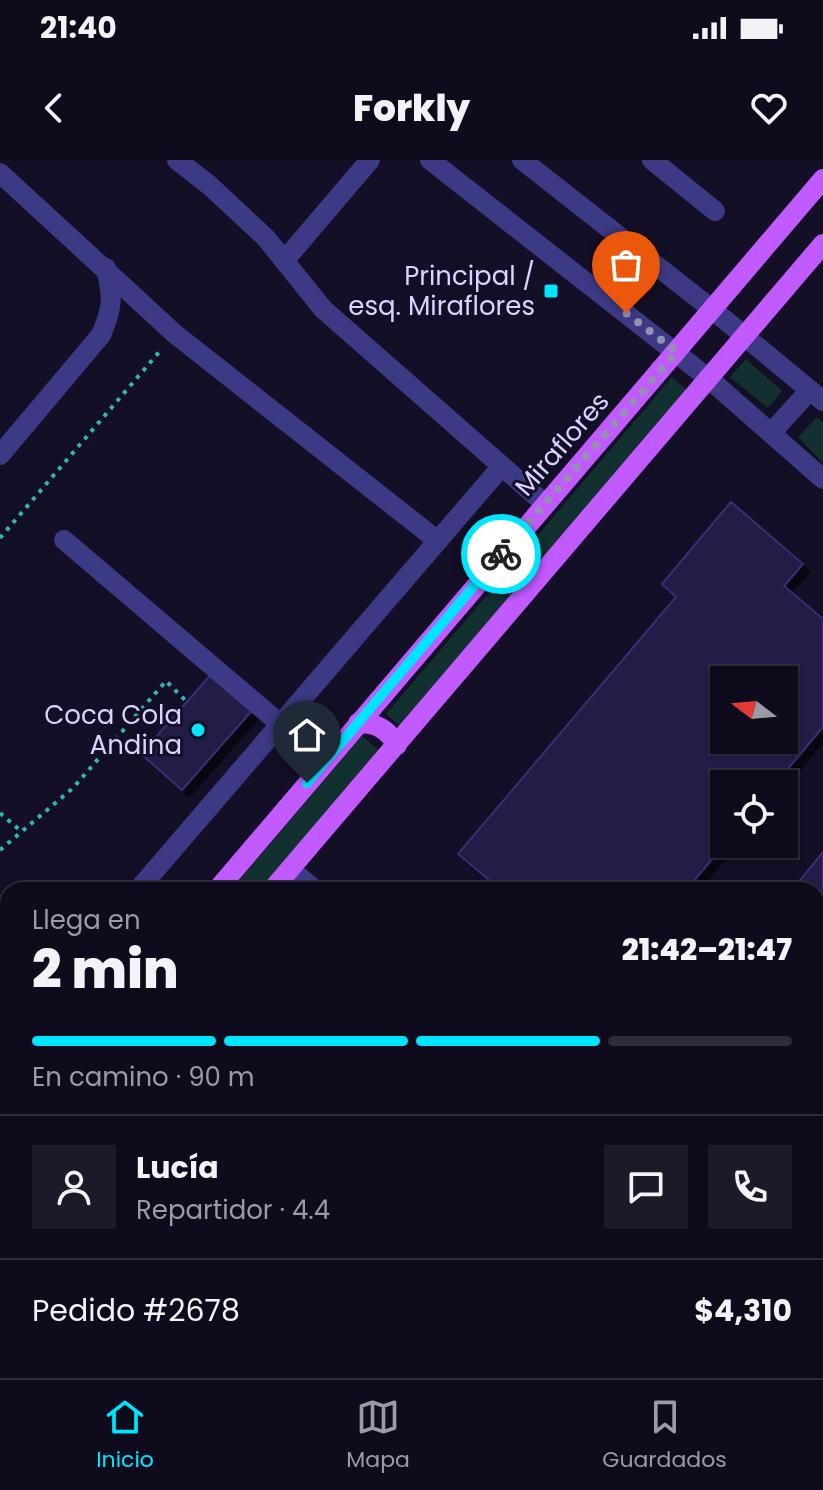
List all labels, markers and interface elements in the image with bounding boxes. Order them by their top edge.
text: 21:40 [40,6,117,49]
text: Forkly [353,83,470,134]
icon: back [32,86,76,130]
icon: heart [747,86,791,130]
pin [592,231,660,313]
icon: bag [604,243,648,287]
place label: Principal / esq. Miraflores [348,258,535,324]
marker: Principal / esq. Miraflores [542,282,560,300]
street label: Miraflores [507,384,617,504]
courier [461,514,541,594]
icon: bike [479,532,523,576]
north arrow [710,666,798,754]
map controls [710,666,798,858]
place label: Coca Cola Andina [44,697,182,763]
pin [273,701,341,783]
icon: home [285,713,329,757]
marker: Coca Cola Andina [189,721,207,739]
button: locate [710,770,798,858]
text: Llega en [32,902,141,938]
text: 21:42–21:47 [622,928,792,971]
text: 2 min [32,933,179,1006]
text: En camino · 90 m [32,1059,255,1095]
button: person [32,1145,116,1229]
button: chat [604,1145,688,1229]
button: phone [708,1145,792,1229]
text: Lucía [136,1146,219,1189]
text: Repartidor · 4.4 [136,1192,330,1228]
text: Pedido #2678 [32,1289,240,1332]
text: $4,310 [694,1289,792,1332]
tab: Inicio [96,1395,154,1476]
tab: Mapa [346,1395,410,1476]
tab: Guardados [602,1395,727,1476]

